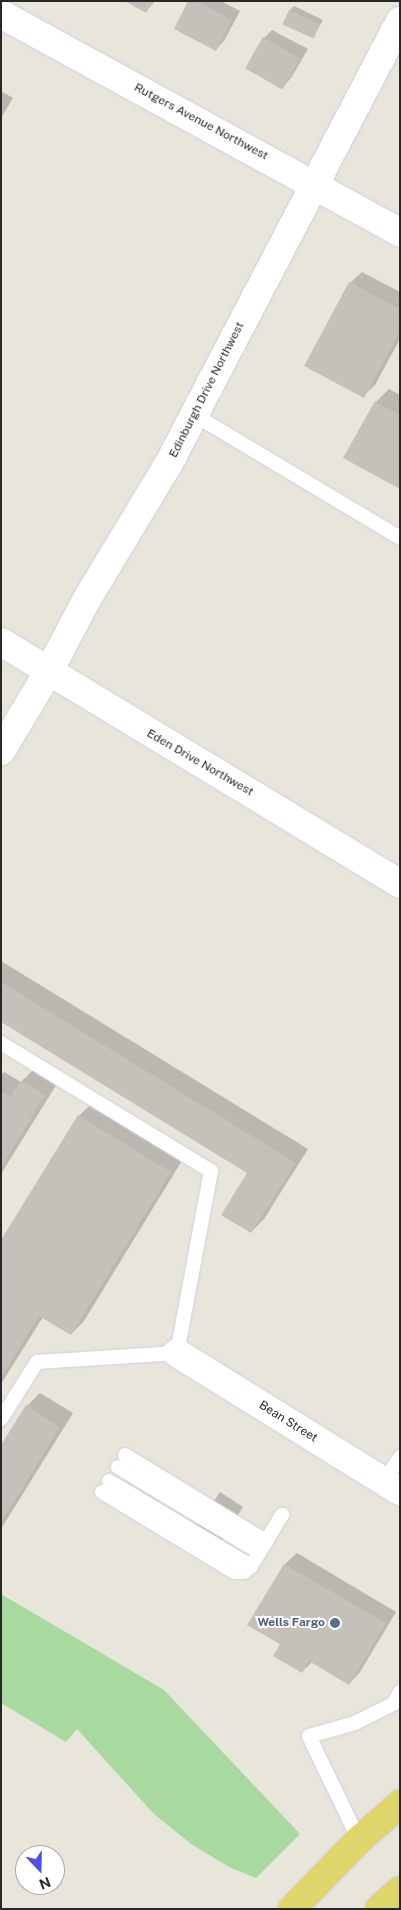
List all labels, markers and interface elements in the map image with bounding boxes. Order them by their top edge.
street label: Rutgers Avenue Northwest [131,80,271,164]
street label: Edinburgh Drive Northwest [166,320,248,460]
street label: Eden Drive Northwest [144,727,256,799]
street label: Bean Street [256,1398,320,1446]
place label: Wells Fargo [257,1616,325,1630]
marker: Wells Fargo [329,1617,341,1629]
north arrow [15,1845,65,1895]
text: N [37,1874,53,1892]

